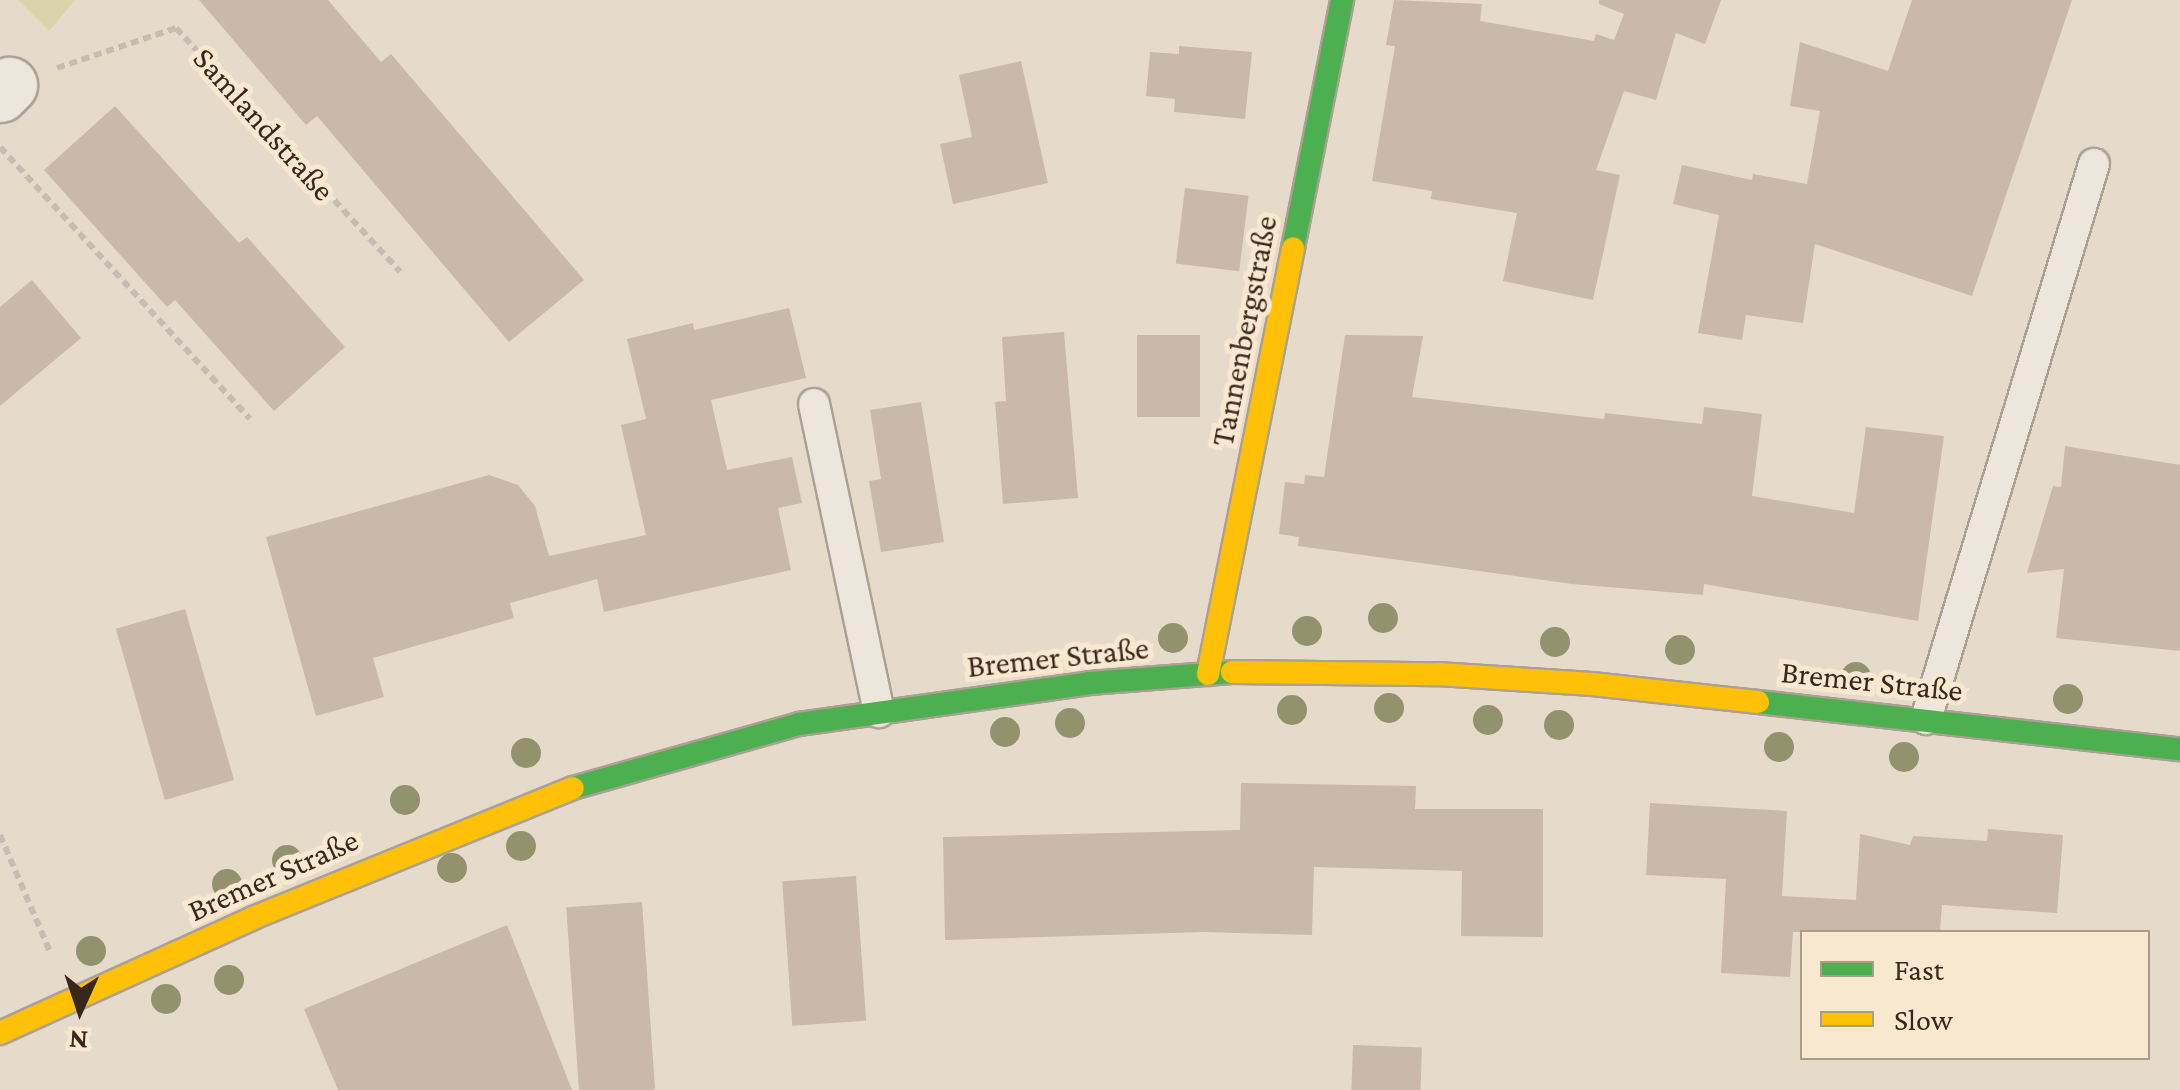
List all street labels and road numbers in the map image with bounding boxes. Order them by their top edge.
street label: Samlandstraße [185,39,343,209]
street label: Tannenbergstraße [1203,213,1285,449]
street label: Bremer Straße [965,628,1151,686]
street label: Bremer Straße [1779,652,1965,710]
street label: Bremer Straße [182,820,364,930]

